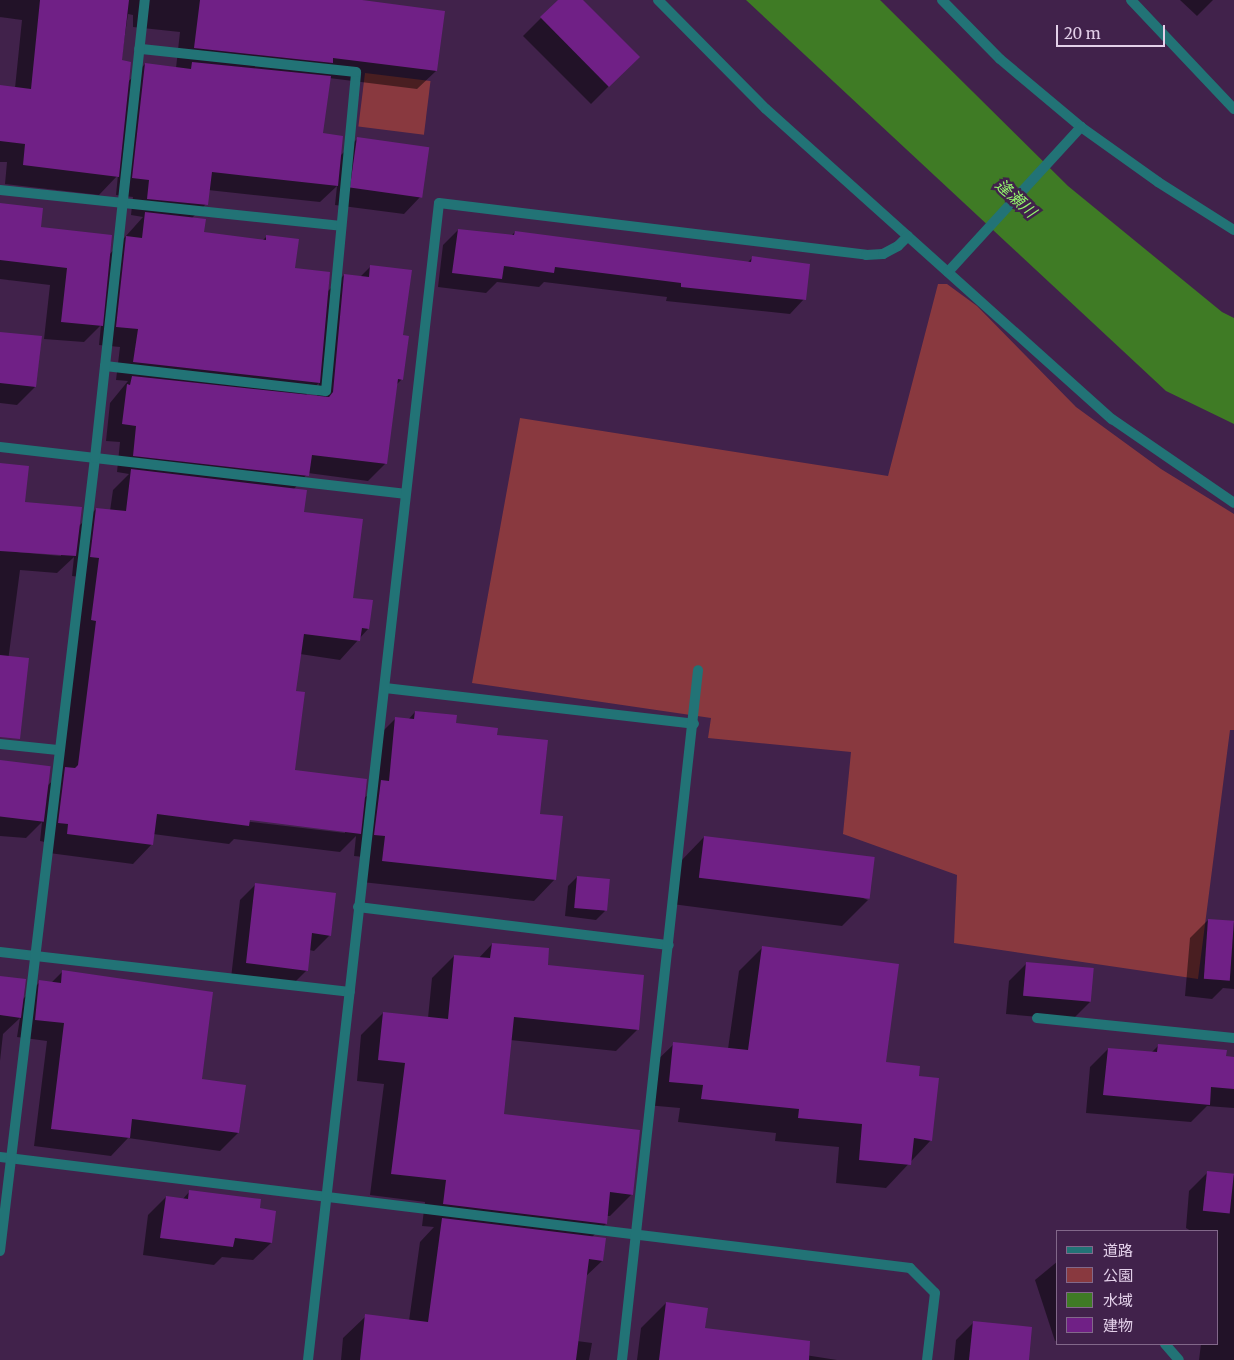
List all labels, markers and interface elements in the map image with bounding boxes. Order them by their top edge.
scale bar [1059,15,1168,47]
text: 20 m [1064,24,1101,43]
water label: 逢瀬川 [992,175,1040,221]
legend [1056,1230,1219,1345]
text: 道路 [1103,1241,1133,1260]
text: 公園 [1103,1266,1133,1285]
text: 水域 [1103,1291,1133,1310]
text: 建物 [1103,1316,1133,1335]

